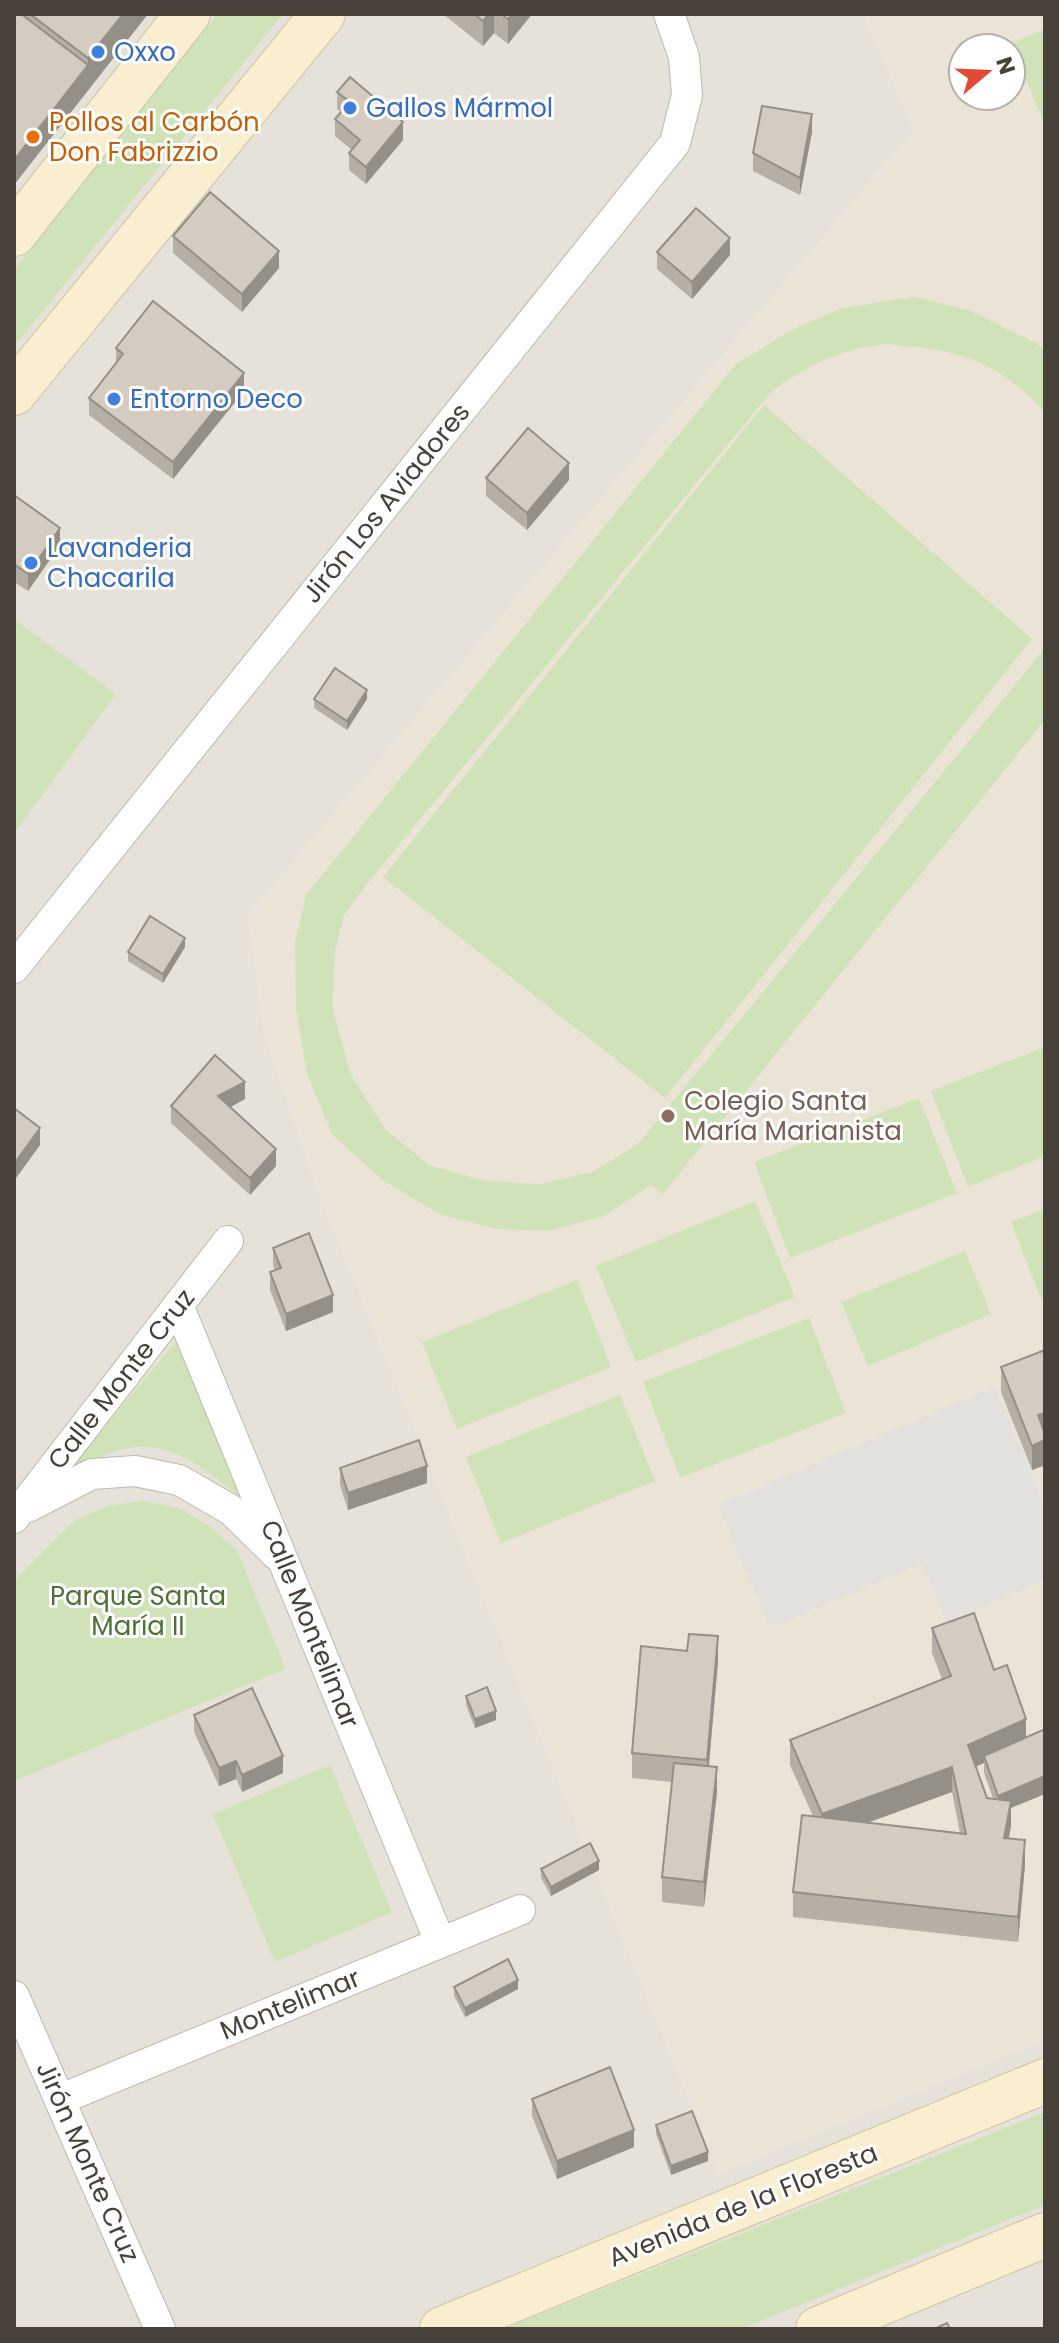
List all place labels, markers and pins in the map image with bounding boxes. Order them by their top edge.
place label: Oxxo [114,34,176,70]
marker: Oxxo [89,43,107,61]
place label: Gallos Mármol [366,90,553,126]
marker: Gallos Mármol [341,99,359,117]
place label: Pollos al Carbón Don Fabrizzio [49,104,260,170]
marker: Pollos al Carbón Don Fabrizzio [24,128,42,146]
place label: Entorno Deco [130,381,303,417]
marker: Entorno Deco [105,390,123,408]
place label: Lavanderia Chacarila [47,530,192,596]
marker: Lavanderia Chacarila [22,554,40,572]
place label: Colegio Santa María Marianista [684,1083,902,1149]
marker: Colegio Santa María Marianista [659,1107,677,1125]

